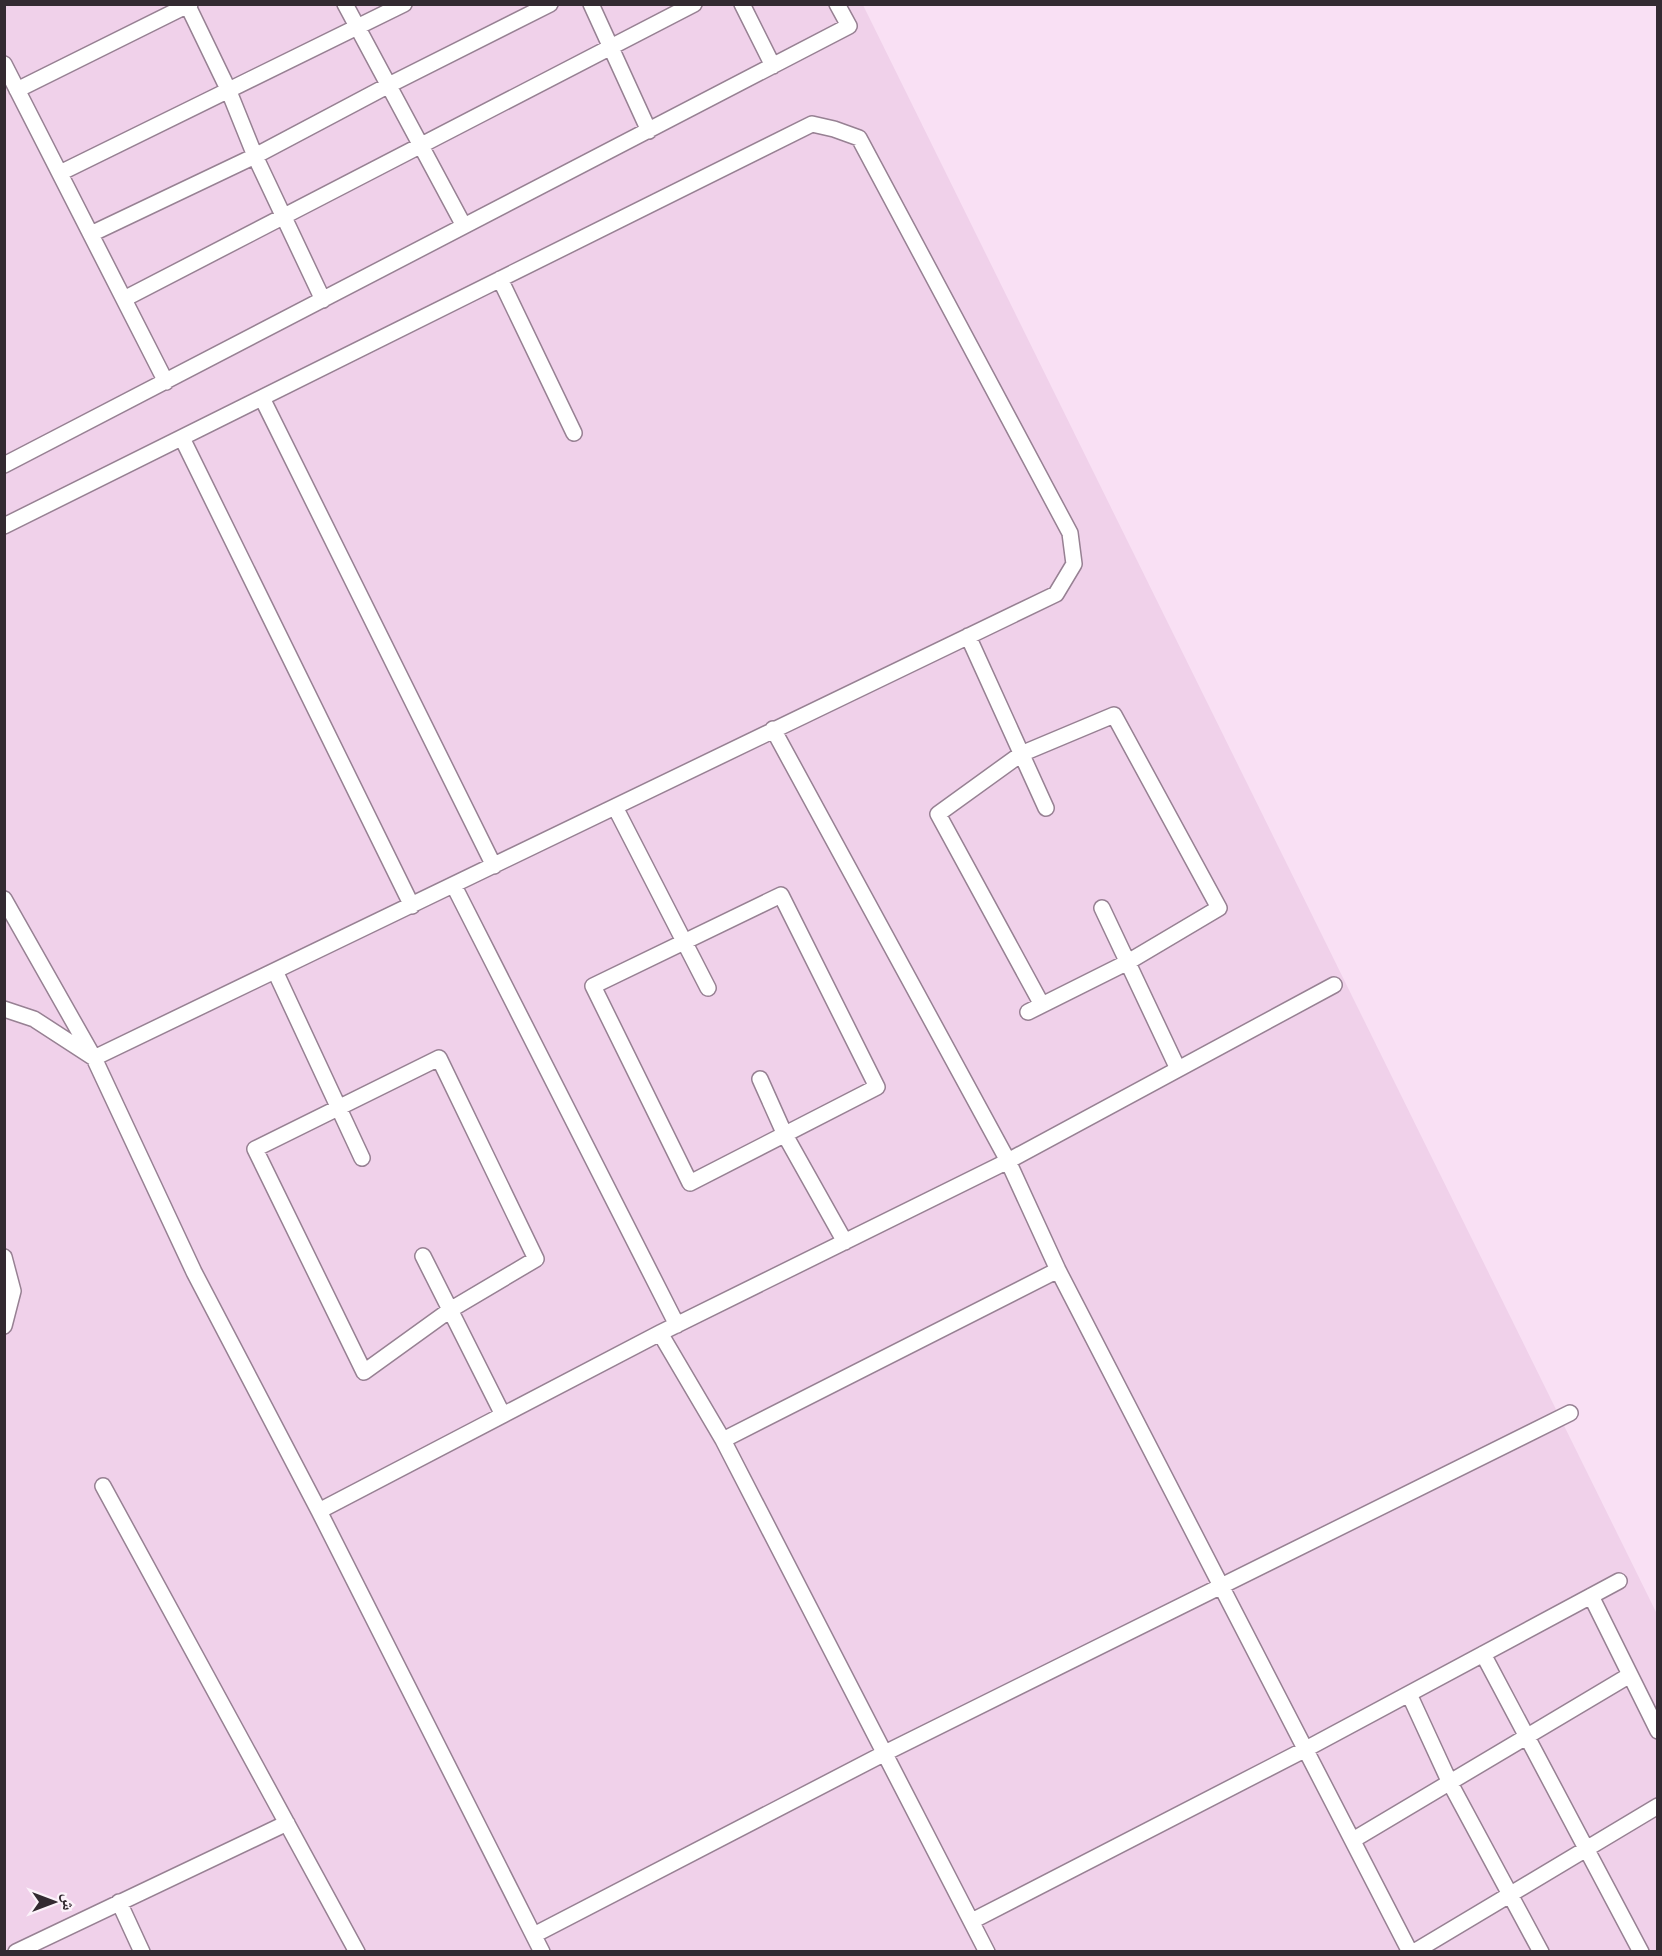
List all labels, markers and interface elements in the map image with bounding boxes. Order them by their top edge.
north arrow [24,1872,84,1932]
text: ش [58,1894,80,1911]

